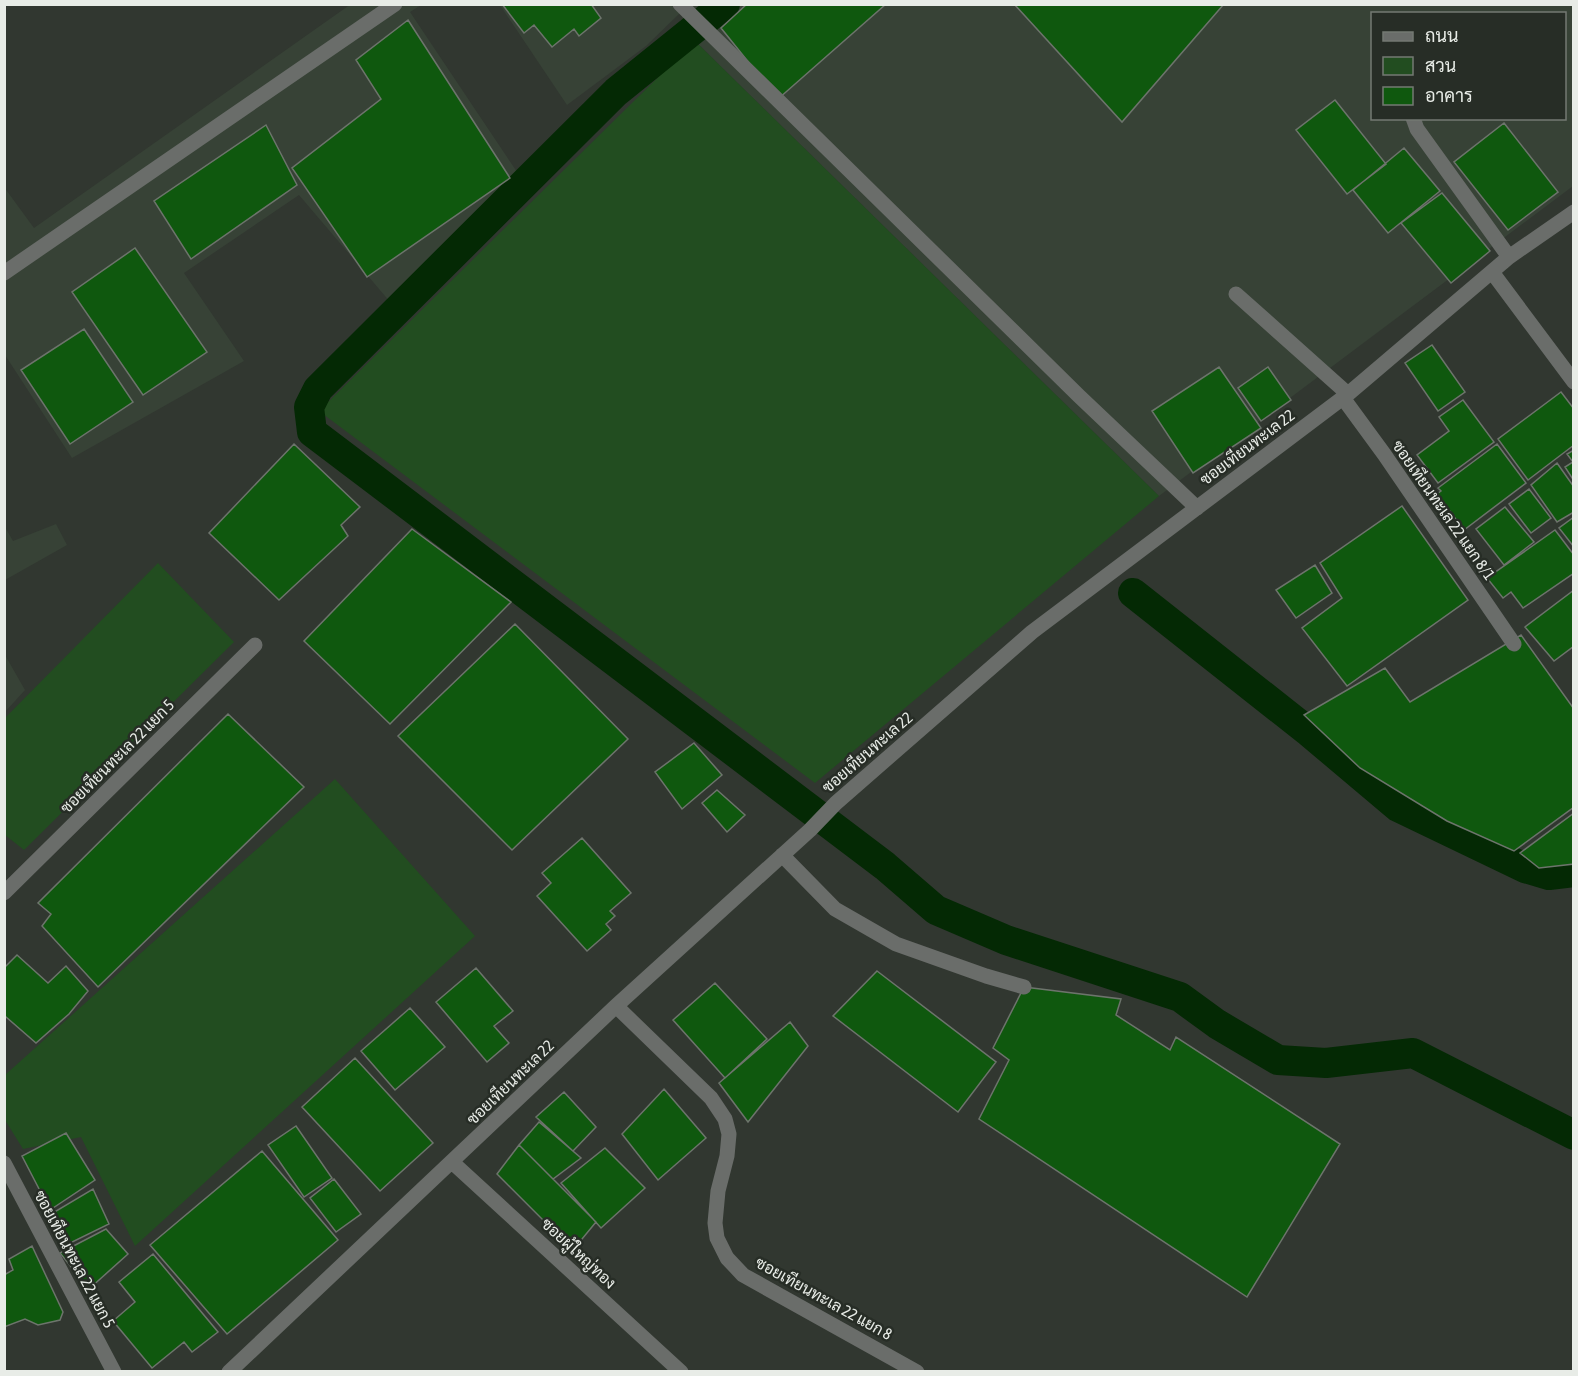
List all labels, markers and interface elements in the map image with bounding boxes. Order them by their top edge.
legend [1371,12,1566,120]
text: ถนน [1425,25,1458,46]
text: สวน [1425,55,1456,76]
text: อาคาร [1425,85,1473,106]
street label: ซอยเทียนทะเล 22 [1195,404,1298,488]
street label: ซอยเทียนทะเล 22 แยก 8/1 [1389,436,1501,583]
street label: ซอยเทียนทะเล 22 แยก 5 [55,694,178,817]
street label: ซอยเทียนทะเล 22 [817,706,916,796]
street label: ซอยเทียนทะเล 22 [461,1035,557,1128]
street label: ซอยเทียนทะเล 22 แยก 5 [31,1186,121,1331]
street label: ซอยผู้ใหญ่ทอง [536,1213,621,1294]
street label: ซอยเทียนทะเล 22 แยก 8 [753,1251,896,1343]

